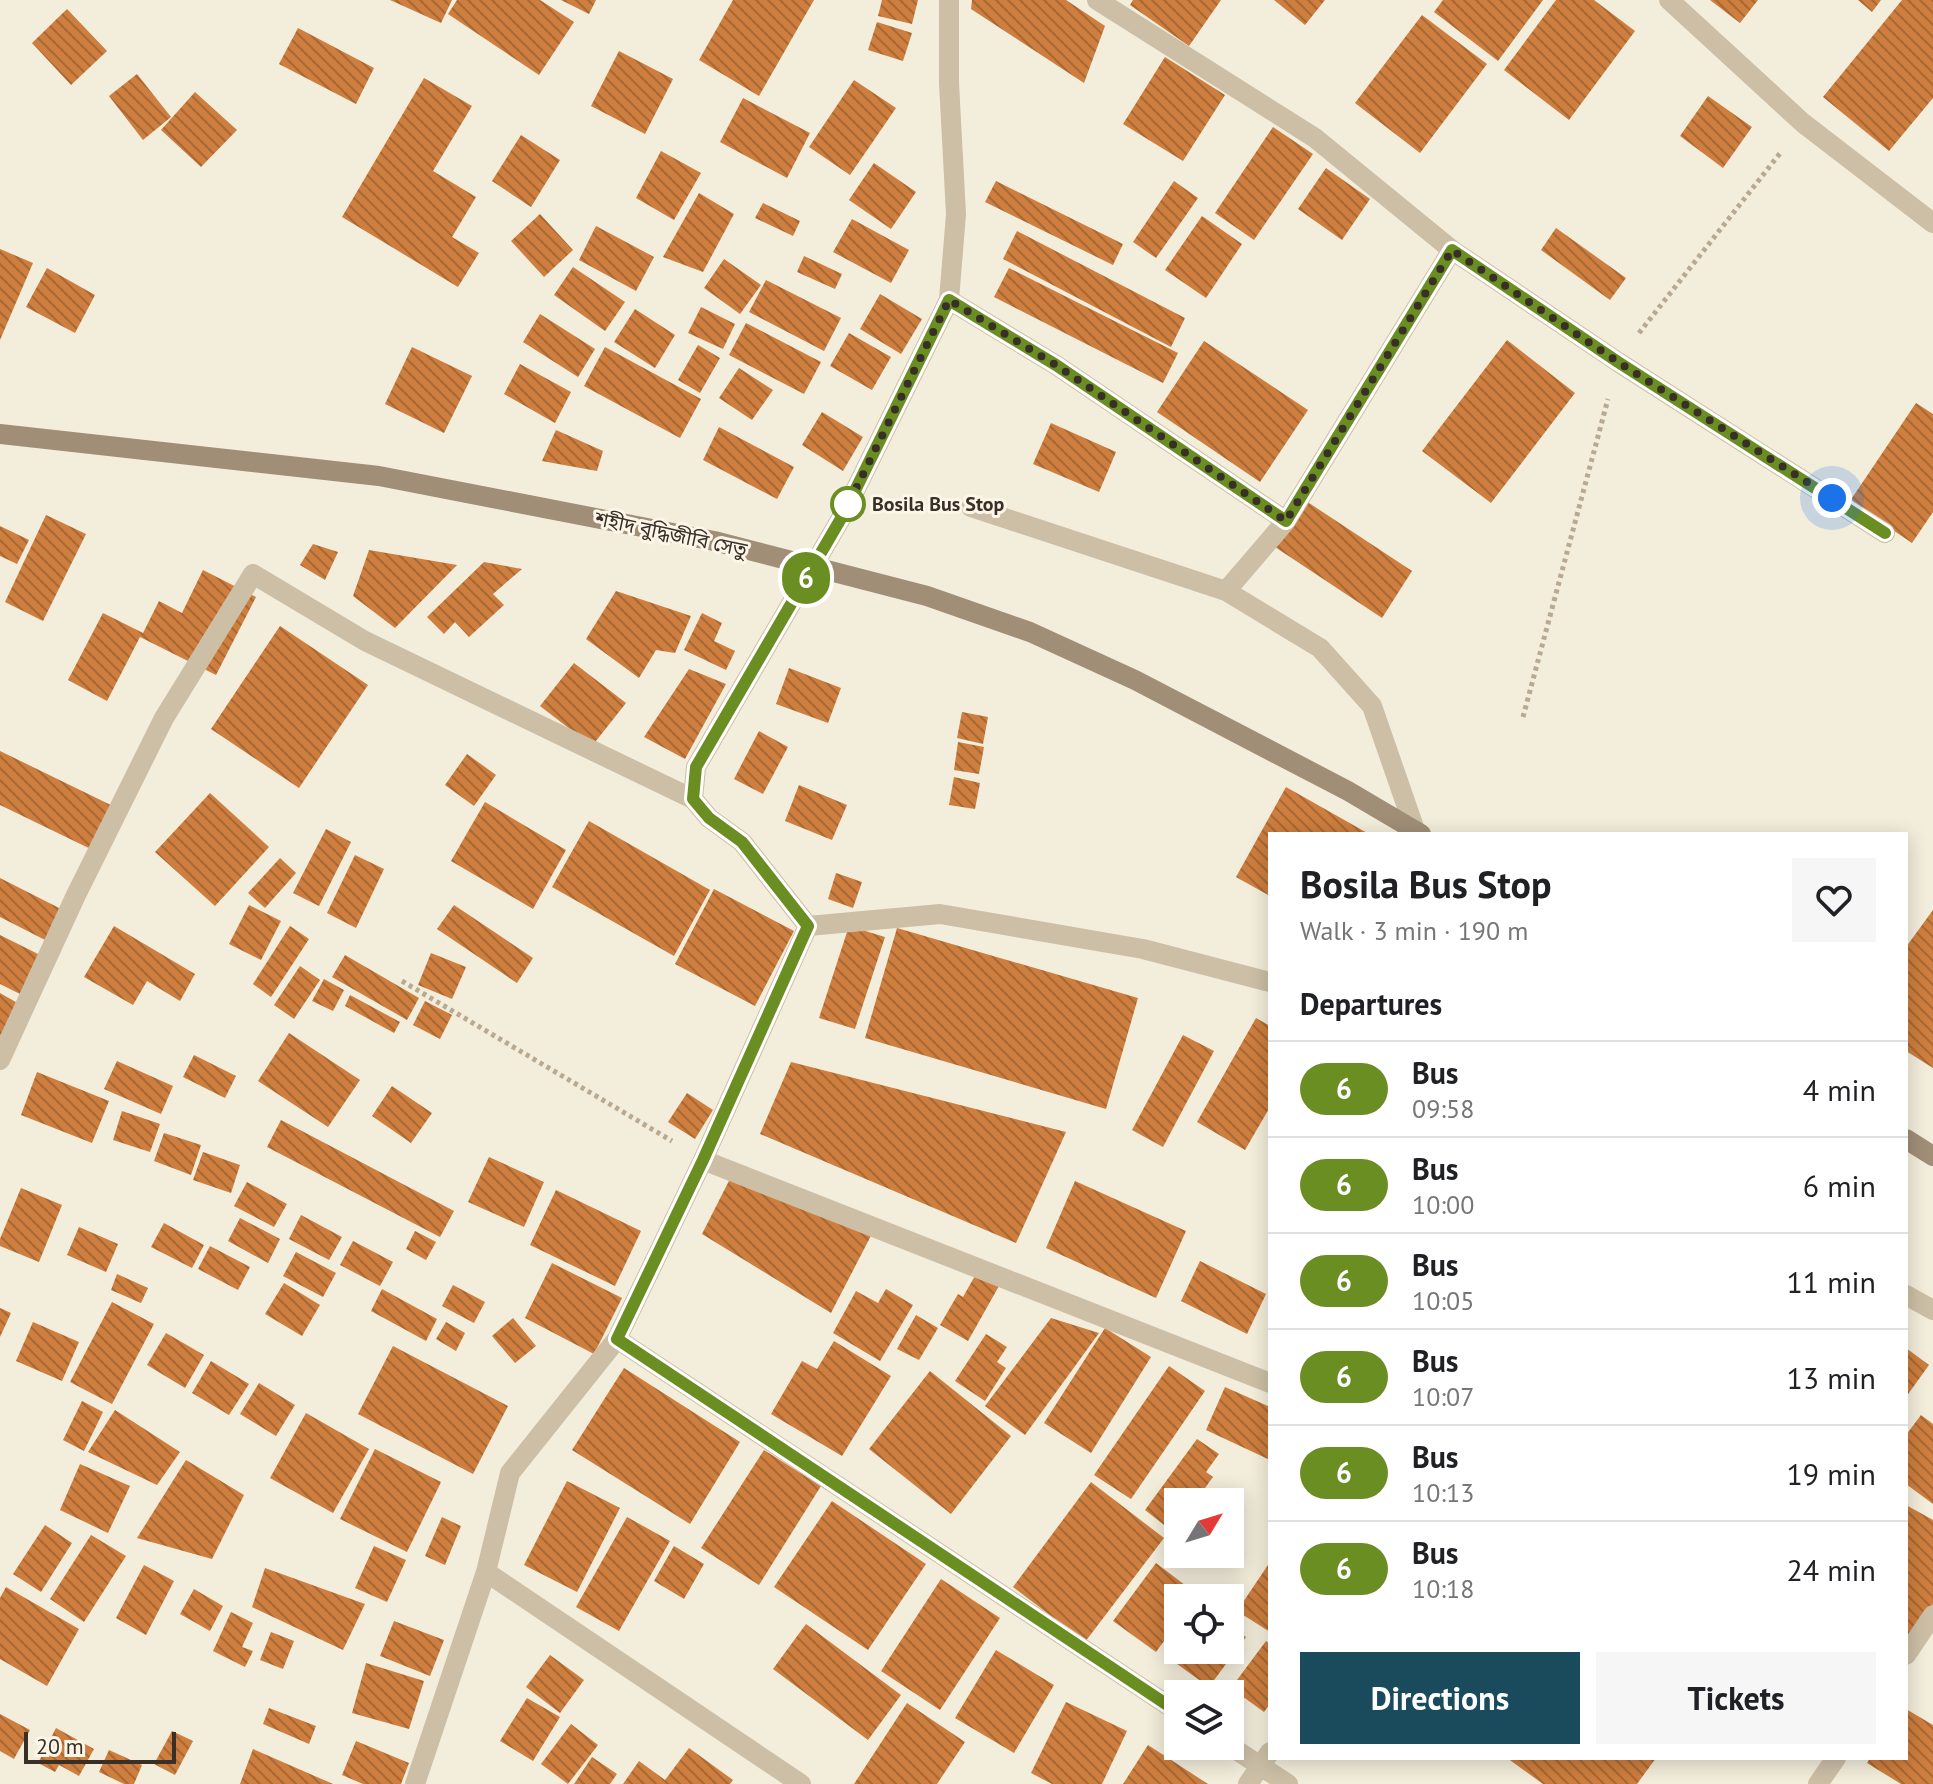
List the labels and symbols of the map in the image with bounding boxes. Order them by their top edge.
your location [1812,478,1852,518]
marker: Bosila Bus Stop [831,487,865,521]
place label: Bosila Bus Stop [872,491,1005,517]
street label: শহীদ বুদ্ধিজীবি সেতু [591,505,750,563]
line badge: 6 [780,552,832,604]
north arrow [1164,1488,1244,1568]
scale bar [24,1728,176,1764]

